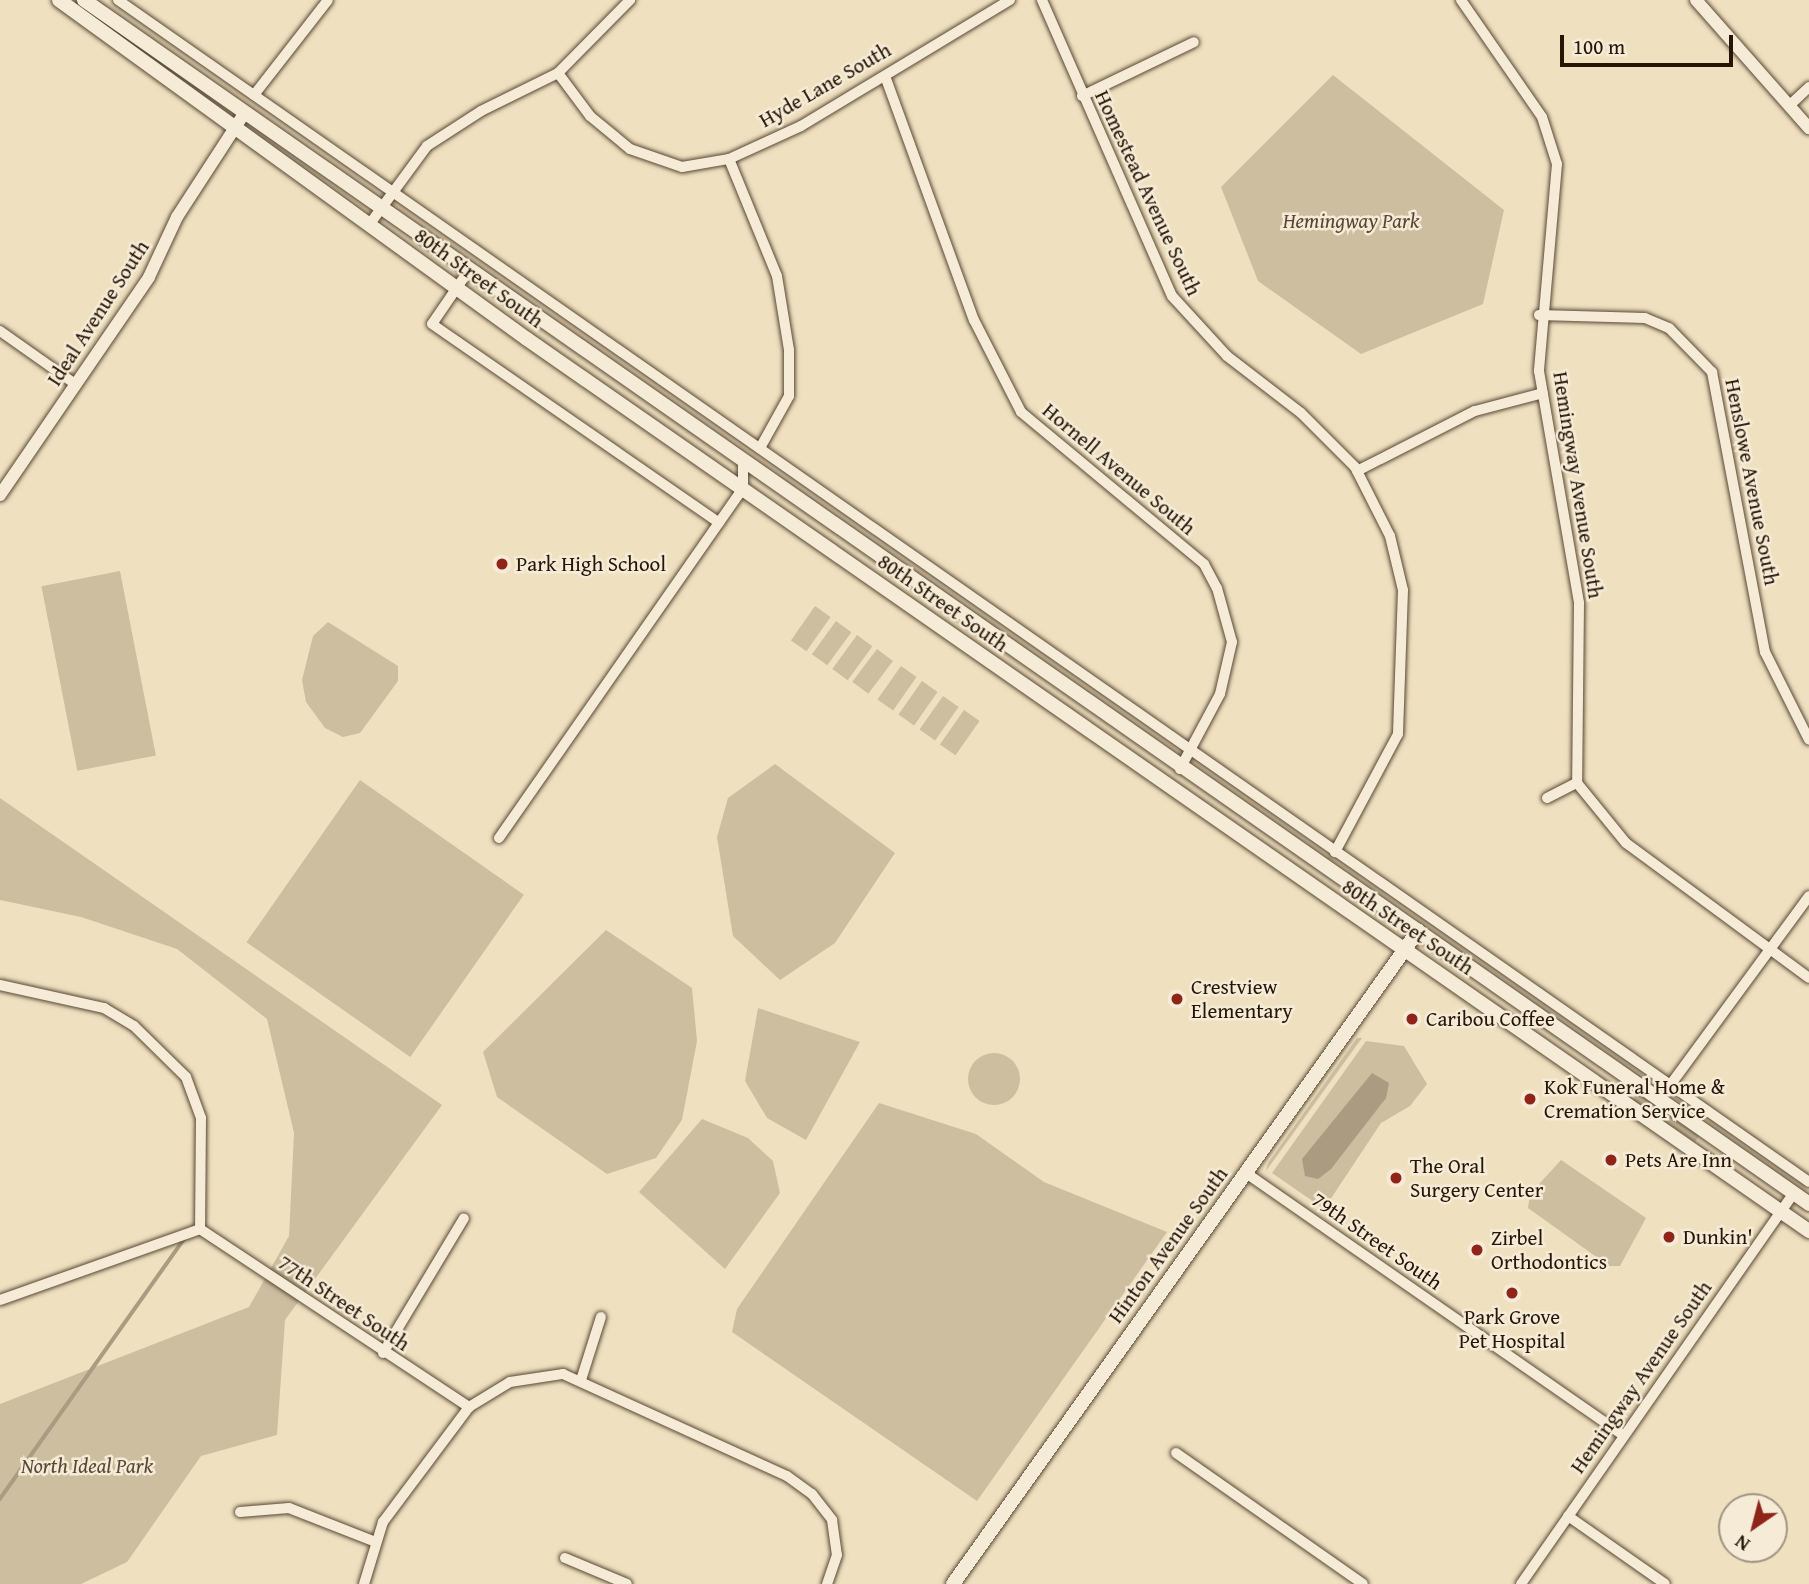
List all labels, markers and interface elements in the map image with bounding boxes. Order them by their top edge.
scale bar [1564,21,1737,65]
text: 100 m [1573,31,1625,62]
street label: Hyde Lane South [755,37,895,133]
street label: Homestead Avenue South [1089,86,1207,300]
park label: Hemingway Park [1283,208,1419,234]
street label: 80th Street South [410,223,548,333]
street label: Ideal Avenue South [42,235,154,391]
street label: Hemingway Avenue South [1548,370,1608,600]
street label: Henslowe Avenue South [1720,377,1784,587]
street label: Hornell Avenue South [1037,398,1201,540]
street label: 80th Street South [873,549,1013,657]
place label: Park High School [516,551,666,577]
marker: Park High School [494,556,510,572]
street label: 80th Street South [1337,874,1479,980]
place label: Crestview Elementary [1191,974,1293,1024]
marker: Crestview Elementary [1169,991,1185,1007]
place label: Caribou Coffee [1426,1006,1555,1032]
marker: Caribou Coffee [1404,1011,1420,1027]
place label: Kok Funeral Home & Cremation Service [1544,1074,1725,1124]
marker: Kok Funeral Home & Cremation Service [1522,1091,1538,1107]
place label: Pets Are Inn [1625,1147,1732,1173]
marker: Pets Are Inn [1603,1152,1619,1168]
place label: The Oral Surgery Center [1410,1153,1543,1203]
street label: Hinton Avenue South [1103,1162,1233,1328]
marker: The Oral Surgery Center [1388,1170,1404,1186]
street label: 79th Street South [1307,1187,1447,1295]
place label: Dunkin' [1683,1224,1753,1250]
place label: Zirbel Orthodontics [1491,1225,1607,1275]
marker: Dunkin' [1661,1229,1677,1245]
marker: Zirbel Orthodontics [1469,1242,1485,1258]
street label: 77th Street South [273,1250,415,1356]
street label: Hemingway Avenue South [1565,1276,1717,1478]
marker: Park Grove Pet Hospital [1504,1285,1520,1301]
place label: Park Grove Pet Hospital [1459,1304,1565,1354]
park label: North Ideal Park [21,1453,153,1479]
north arrow [1718,1493,1788,1563]
text: N [1729,1528,1755,1559]

